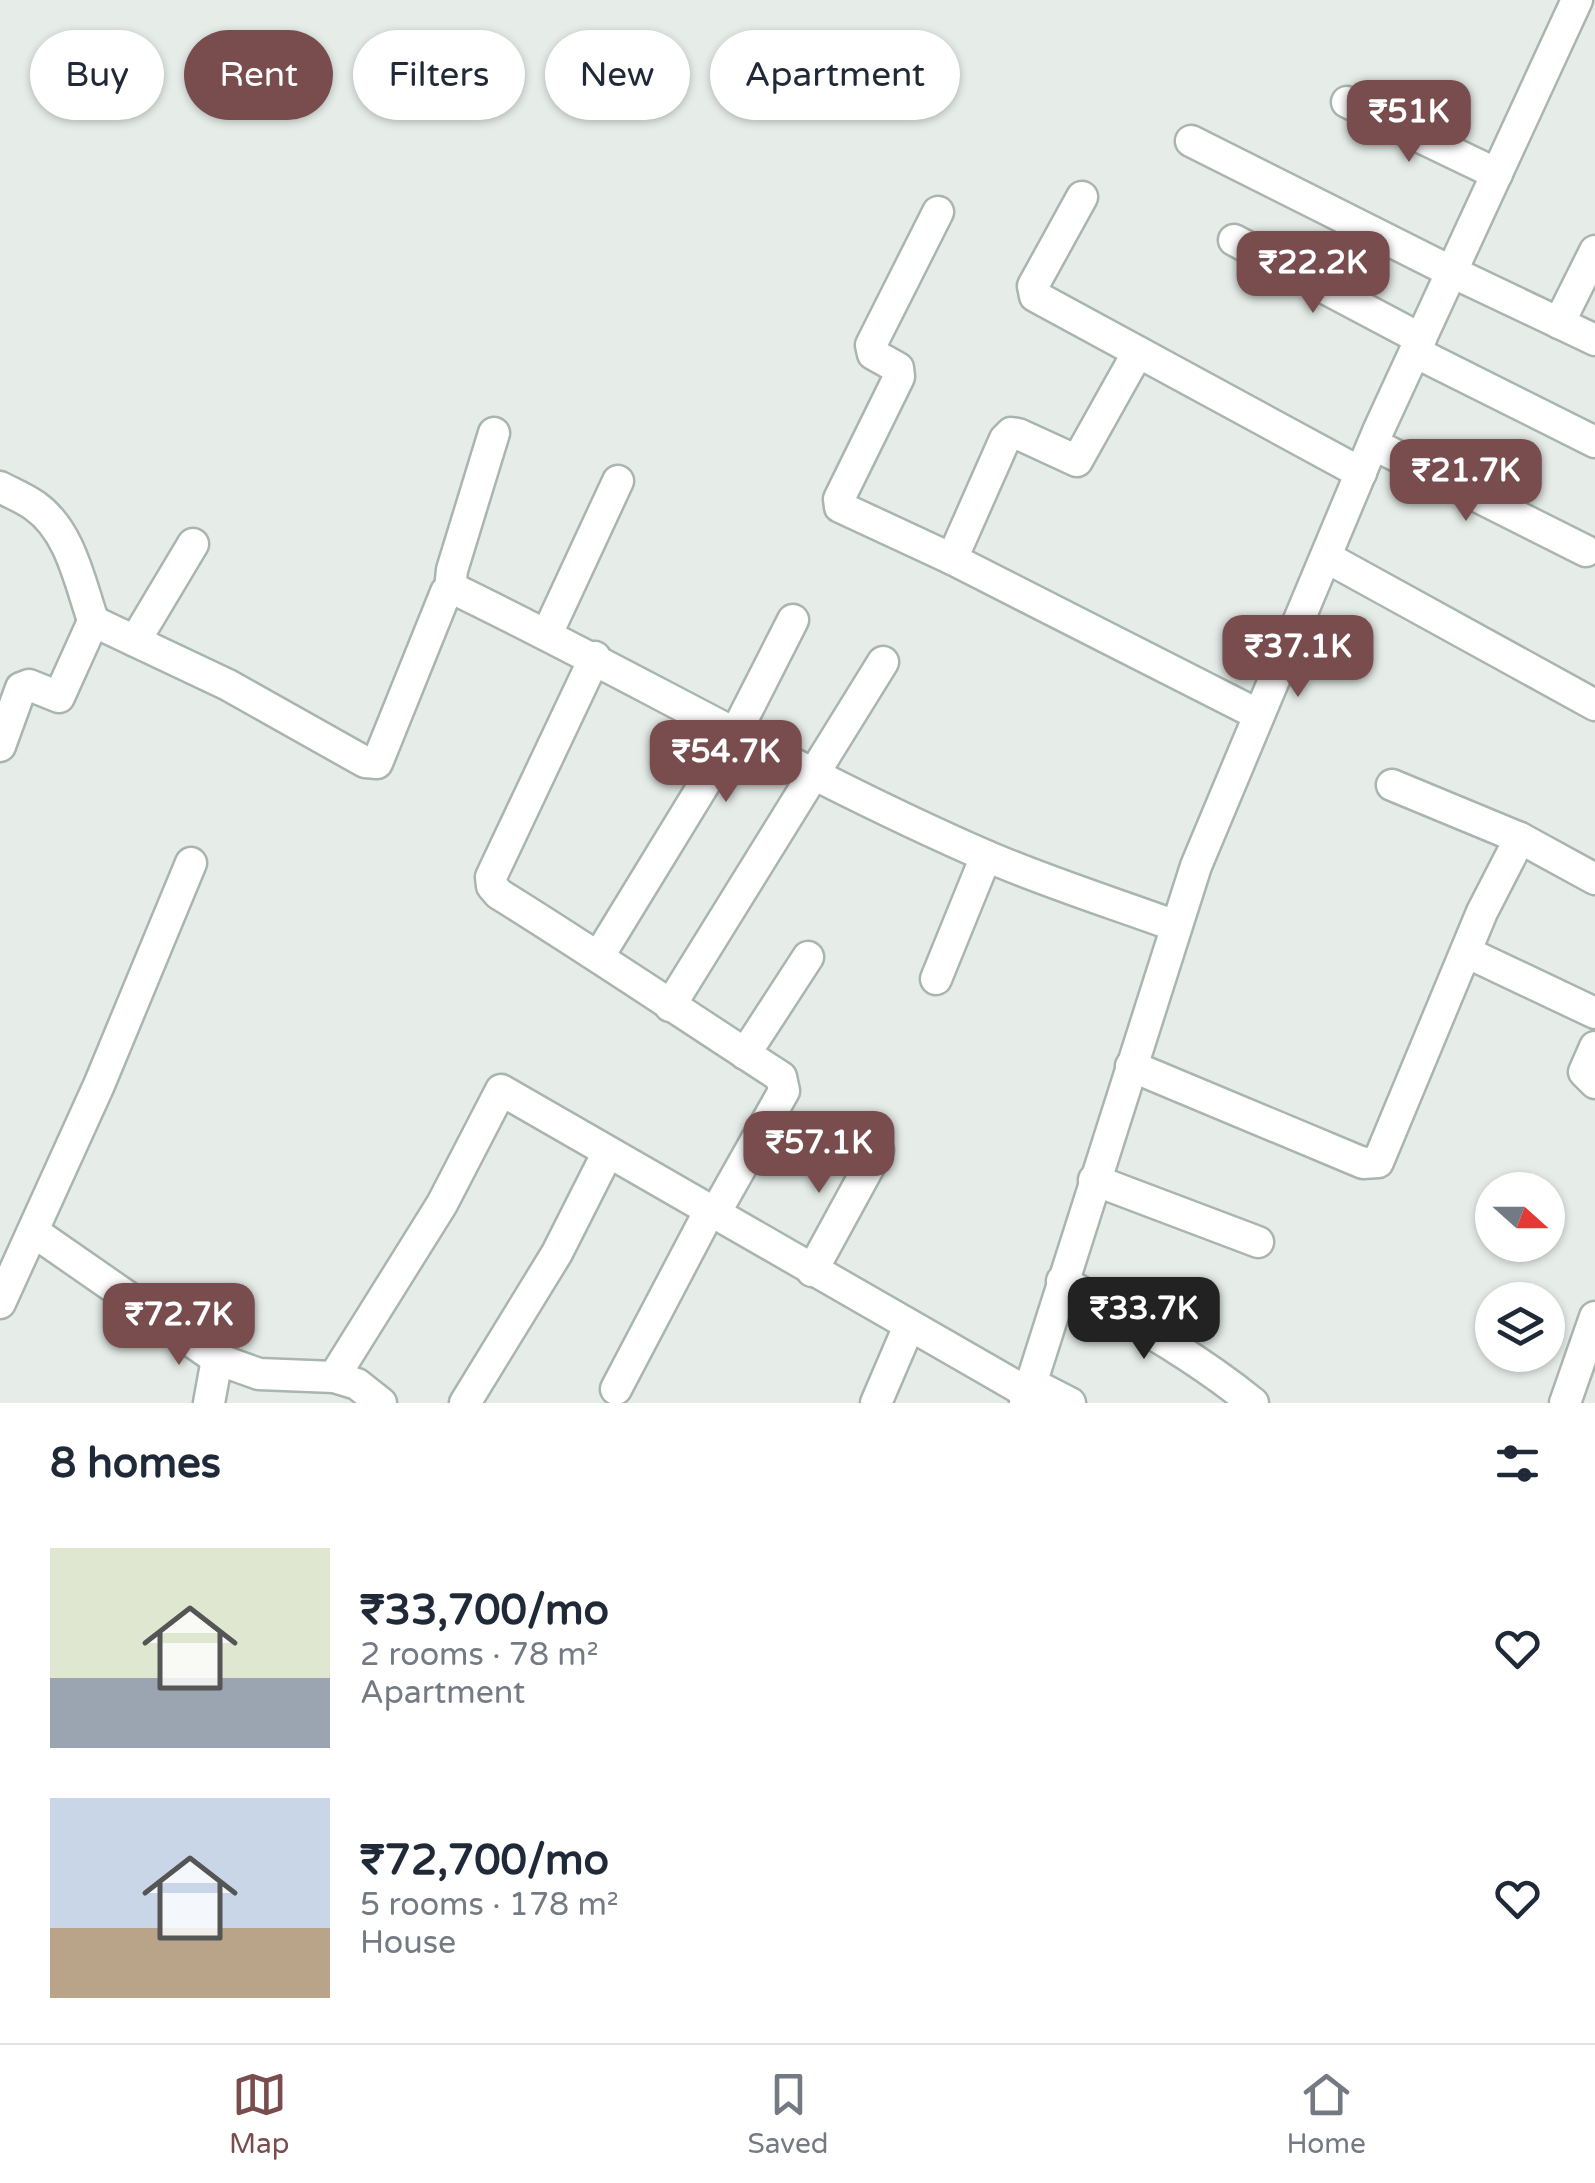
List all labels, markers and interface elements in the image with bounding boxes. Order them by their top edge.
chip: Buy [30,30,164,120]
chip: Rent [184,30,333,120]
chip: Filters [353,30,525,120]
chip: New [545,30,690,120]
chip: Apartment [710,30,960,120]
pin: ₹51K [1350,80,1468,165]
text: ₹51K [1369,93,1449,131]
pin: ₹22.2K [1232,231,1394,316]
text: ₹22.2K [1259,244,1367,282]
pin: ₹21.7K [1385,439,1547,524]
text: ₹21.7K [1412,452,1520,490]
pin: ₹37.1K [1217,615,1379,700]
text: ₹37.1K [1244,628,1352,666]
pin: ₹54.7K [645,720,807,805]
text: ₹54.7K [672,733,780,771]
pin: ₹57.1K [738,1111,900,1196]
text: ₹57.1K [765,1124,873,1162]
north arrow [1475,1172,1565,1262]
map controls [1475,1172,1565,1372]
pin: ₹33.7K [1063,1277,1225,1362]
button: layers [1475,1282,1565,1372]
pin: ₹72.7K [98,1283,260,1368]
text: ₹33.7K [1090,1290,1198,1328]
text: ₹72.7K [125,1296,233,1334]
icon: filters [1490,1436,1545,1491]
text: 8 homes [50,1438,221,1489]
text: ₹33,700/mo [360,1585,609,1636]
icon: home [130,1588,250,1708]
icon: heart [1490,1621,1545,1676]
text: 2 rooms · 78 m² [360,1636,599,1674]
text: Apartment [360,1674,525,1712]
text: ₹72,700/mo [360,1835,609,1886]
icon: home [130,1838,250,1958]
icon: heart [1490,1871,1545,1926]
text: 5 rooms · 178 m² [360,1886,619,1924]
text: House [360,1924,456,1962]
tab: Map [229,2067,290,2161]
tab: Saved [748,2067,829,2161]
tab: Home [1287,2067,1366,2161]

